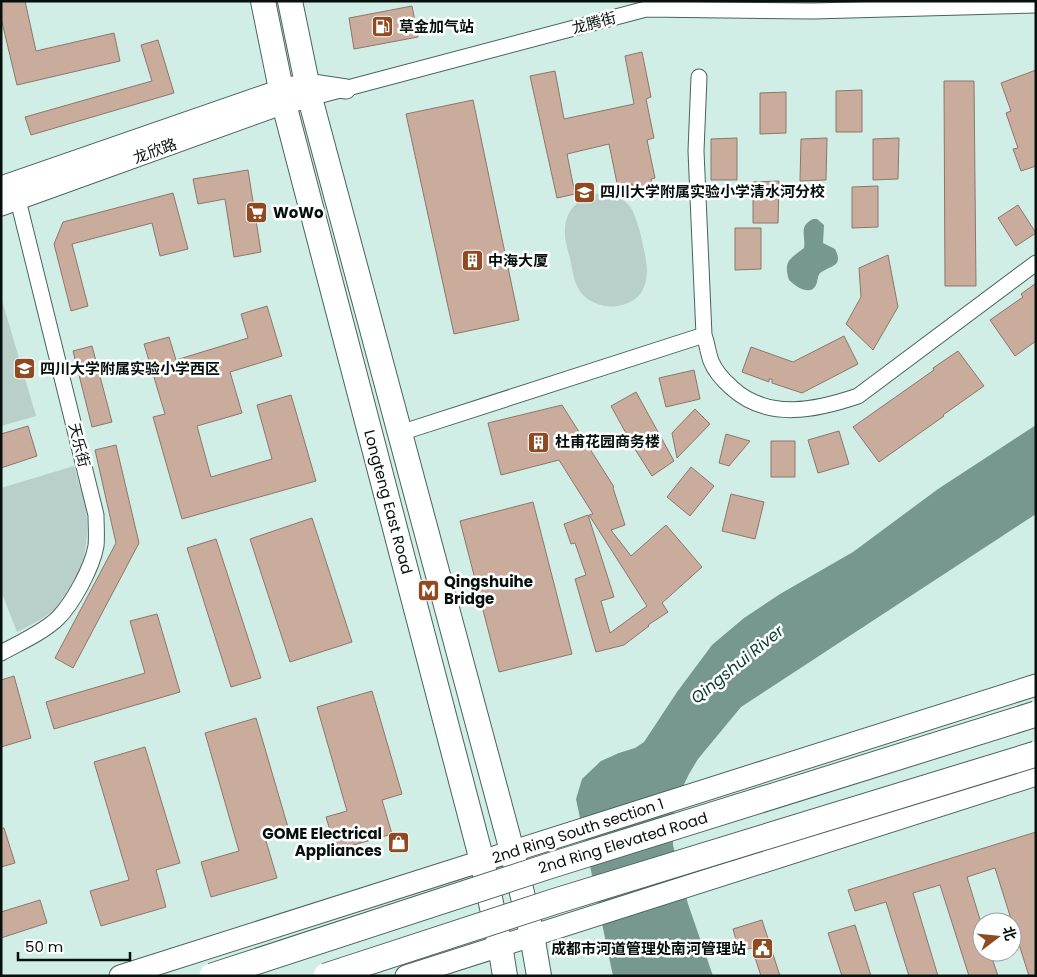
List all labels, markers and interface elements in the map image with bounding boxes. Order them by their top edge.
street label: 龙腾街 [569,7,618,38]
fuel station icon: 草金加气站 [371,15,395,39]
place label: 草金加气站 [399,16,474,37]
street label: 龙欣路 [130,133,180,168]
school or university icon: 四川大学附属实验小学清水河分校 [572,180,596,204]
place label: 四川大学附属实验小学清水河分校 [600,181,825,202]
supermarket icon: WoWo [245,201,269,225]
place label: WoWo [273,202,324,223]
building icon: 中海大厦 [460,249,484,273]
place label: 中海大厦 [488,250,548,271]
school or university icon: 四川大学附属实验小学西区 [12,357,36,381]
place label: 四川大学附属实验小学西区 [40,358,220,379]
street label: 天乐街 [64,420,95,469]
street label: Longteng East Road [359,427,418,576]
building icon: 杜甫花园商务楼 [527,430,551,454]
place label: 杜甫花园商务楼 [555,431,660,452]
place label: Qingshuihe Bridge [444,571,533,609]
metro station icon: Qingshuihe Bridge [416,579,440,603]
water label: Qingshui River [686,619,790,709]
street label: 2nd Ring South section 1 [489,793,666,868]
street label: 2nd Ring Elevated Road [536,807,710,878]
place label: GOME Electrical Appliances [262,823,382,861]
shop icon: GOME Electrical Appliances [386,831,410,855]
north arrow [972,912,1022,962]
text: 北 [998,924,1021,943]
scale bar [18,930,130,962]
text: 50 m [25,936,63,957]
public building icon: 成都市河道管理处南河管理站 [750,937,774,961]
place label: 成都市河道管理处南河管理站 [551,938,746,959]

